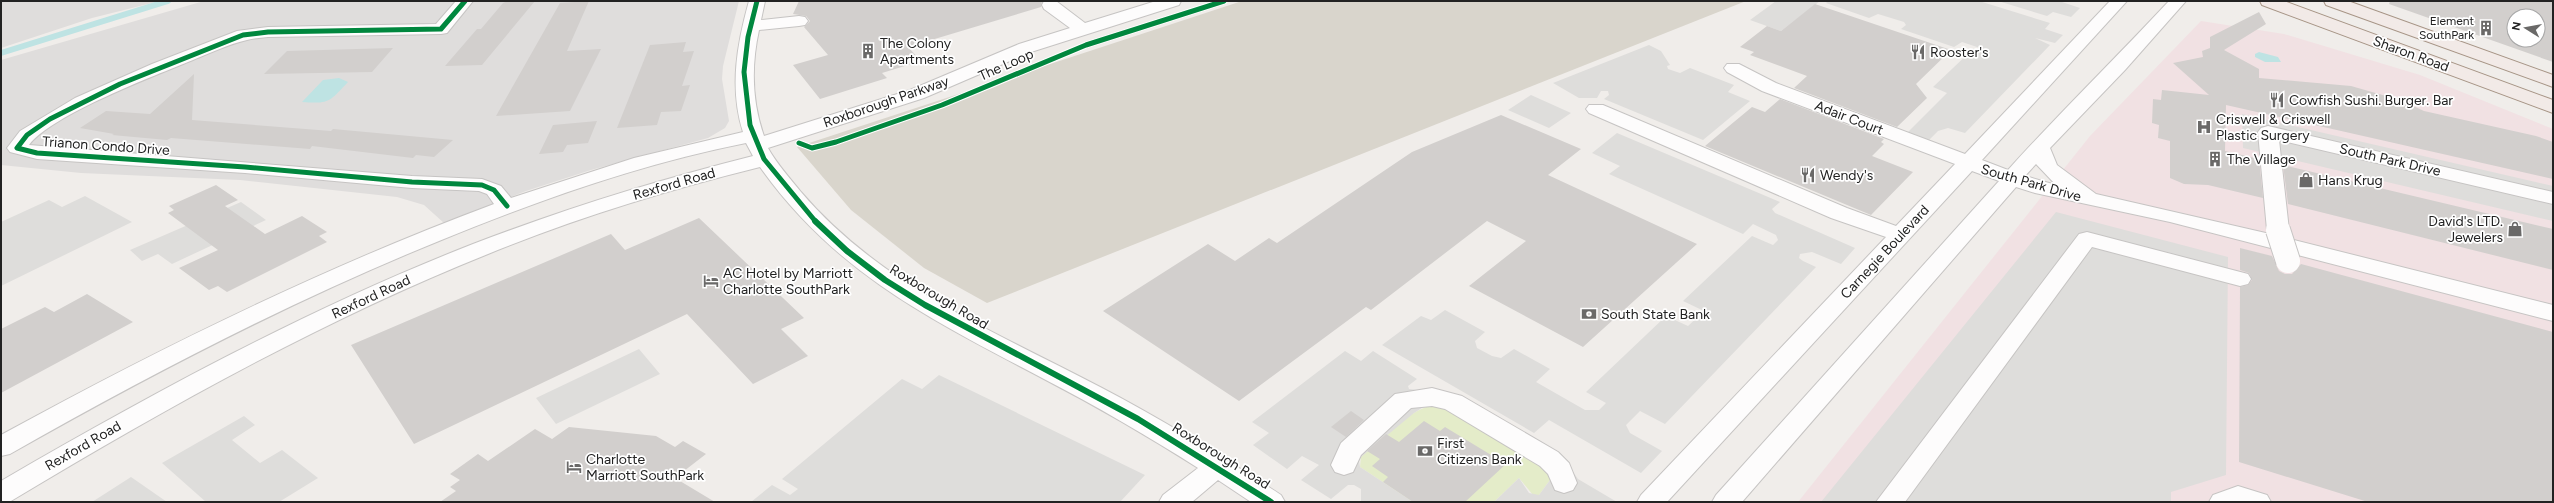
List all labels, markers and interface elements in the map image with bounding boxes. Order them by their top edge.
north arrow [2506,8,2546,48]
place label: Element SouthPark [2419,14,2474,42]
building icon: Element SouthPark [2477,19,2495,37]
text: N [2509,21,2524,32]
street label: Sharon Road [2371,32,2451,76]
place label: The Colony Apartments [880,35,954,68]
building icon: The Colony Apartments [859,42,877,60]
restaurant icon: Rooster's [1909,43,1927,61]
place label: Rooster's [1930,44,1989,61]
street label: The Loop [976,45,1036,85]
street label: Roxborough Parkway [821,72,952,131]
restaurant icon: Cowfish Sushi. Burger. Bar [2268,91,2286,109]
place label: Cowfish Sushi. Burger. Bar [2289,92,2453,109]
street label: Adair Court [1812,97,1886,139]
place label: Criswell & Criswell Plastic Surgery [2216,111,2330,144]
hospital icon: Criswell & Criswell Plastic Surgery [2195,118,2213,136]
street label: Trianon Condo Drive [42,133,171,159]
street label: South Park Drive [2338,140,2443,180]
building icon: The Village [2206,150,2224,168]
place label: The Village [2227,151,2296,168]
street label: South Park Drive [1979,161,2083,206]
street label: Rexford Road [631,164,717,204]
restaurant icon: Wendy's [1799,166,1817,184]
place label: Wendy's [1820,167,1873,184]
shop icon: Hans Krug [2297,171,2315,189]
place label: Hans Krug [2318,172,2383,189]
street label: Carnegie Boulevard [1837,202,1933,302]
place label: David's LTD. Jewelers [2428,213,2503,246]
shop icon: David's LTD. Jewelers [2506,220,2524,238]
street label: Roxborough Road [887,261,991,333]
place label: AC Hotel by Marriott Charlotte SouthPark [723,265,853,298]
street label: Rexford Road [329,271,413,323]
hotel icon: AC Hotel by Marriott Charlotte SouthPark [702,272,720,290]
bank icon: South State Bank [1580,305,1598,323]
place label: South State Bank [1601,306,1710,323]
street label: Rexford Road [42,417,124,475]
street label: Roxborough Road [1169,419,1273,493]
place label: First Citizens Bank [1437,435,1522,468]
bank icon: First Citizens Bank [1416,442,1434,460]
place label: Charlotte Marriott SouthPark [586,451,704,484]
hotel icon: Charlotte Marriott SouthPark [565,458,583,476]

